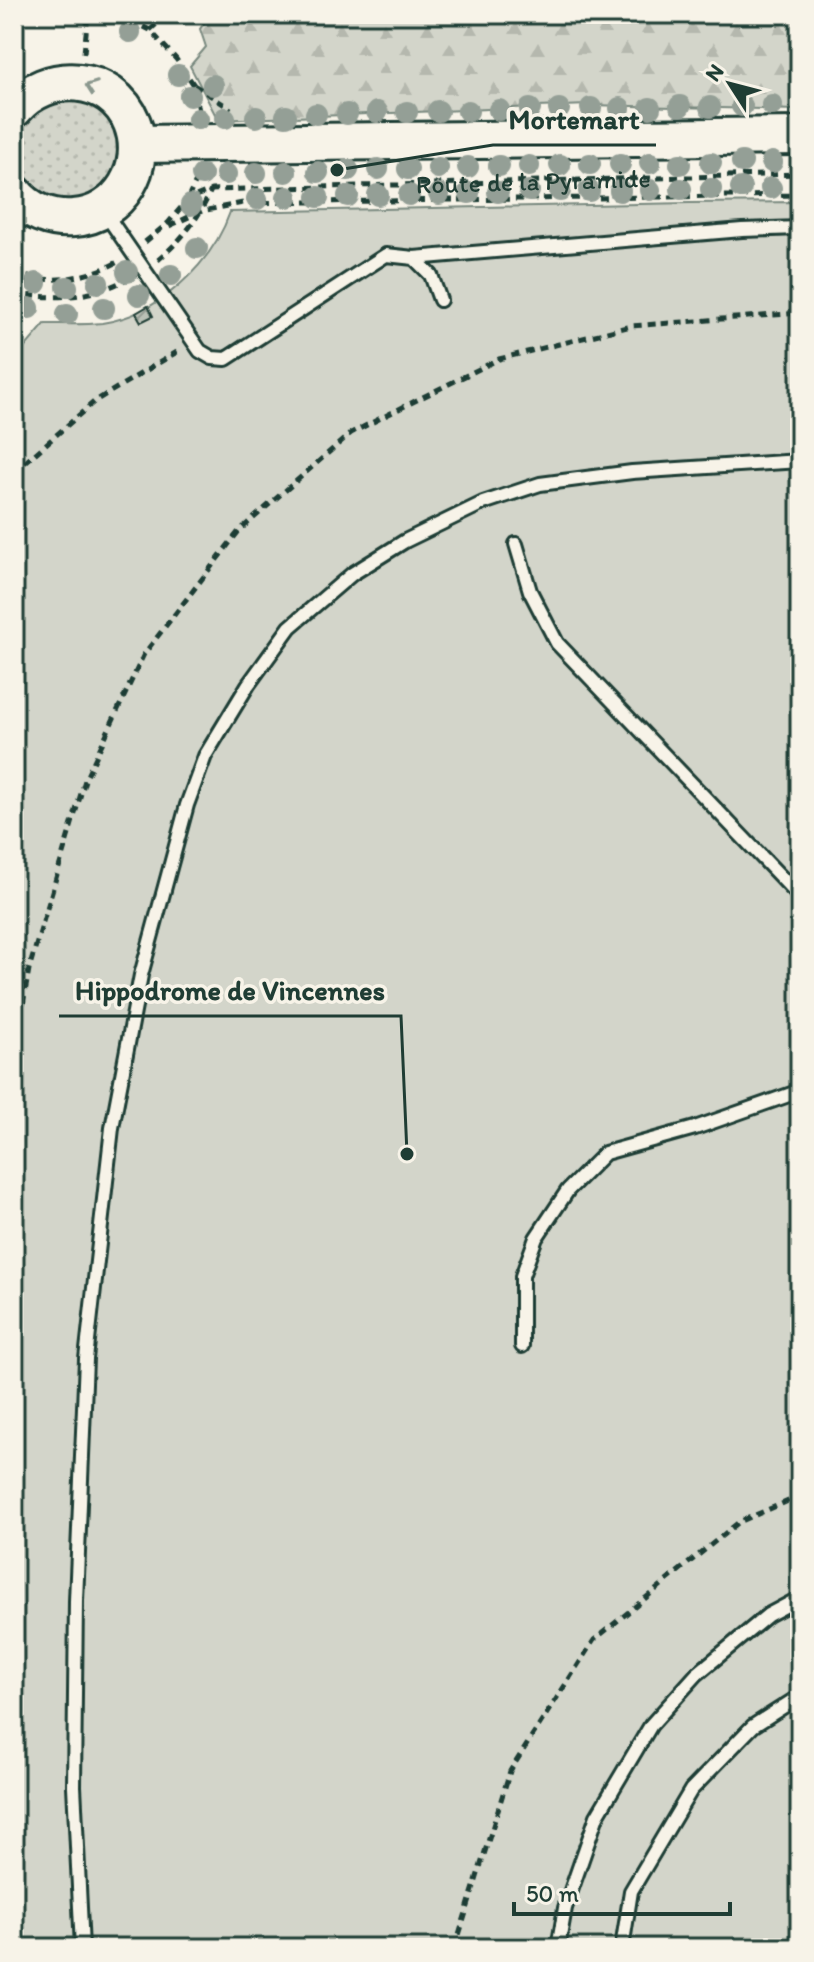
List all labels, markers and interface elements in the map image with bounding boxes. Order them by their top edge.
north arrow [690,44,770,124]
text: N [699,59,730,86]
one-way arrow [85,81,99,97]
callout: Mortemart [493,93,656,145]
text: Mortemart [509,102,640,136]
street label: Route de la Pyramide [415,162,651,200]
callout: Hippodrome de Vincennes [59,964,401,1016]
text: Hippodrome de Vincennes [75,973,385,1007]
scale bar [514,1866,730,1916]
text: 50 m [526,1879,579,1908]

